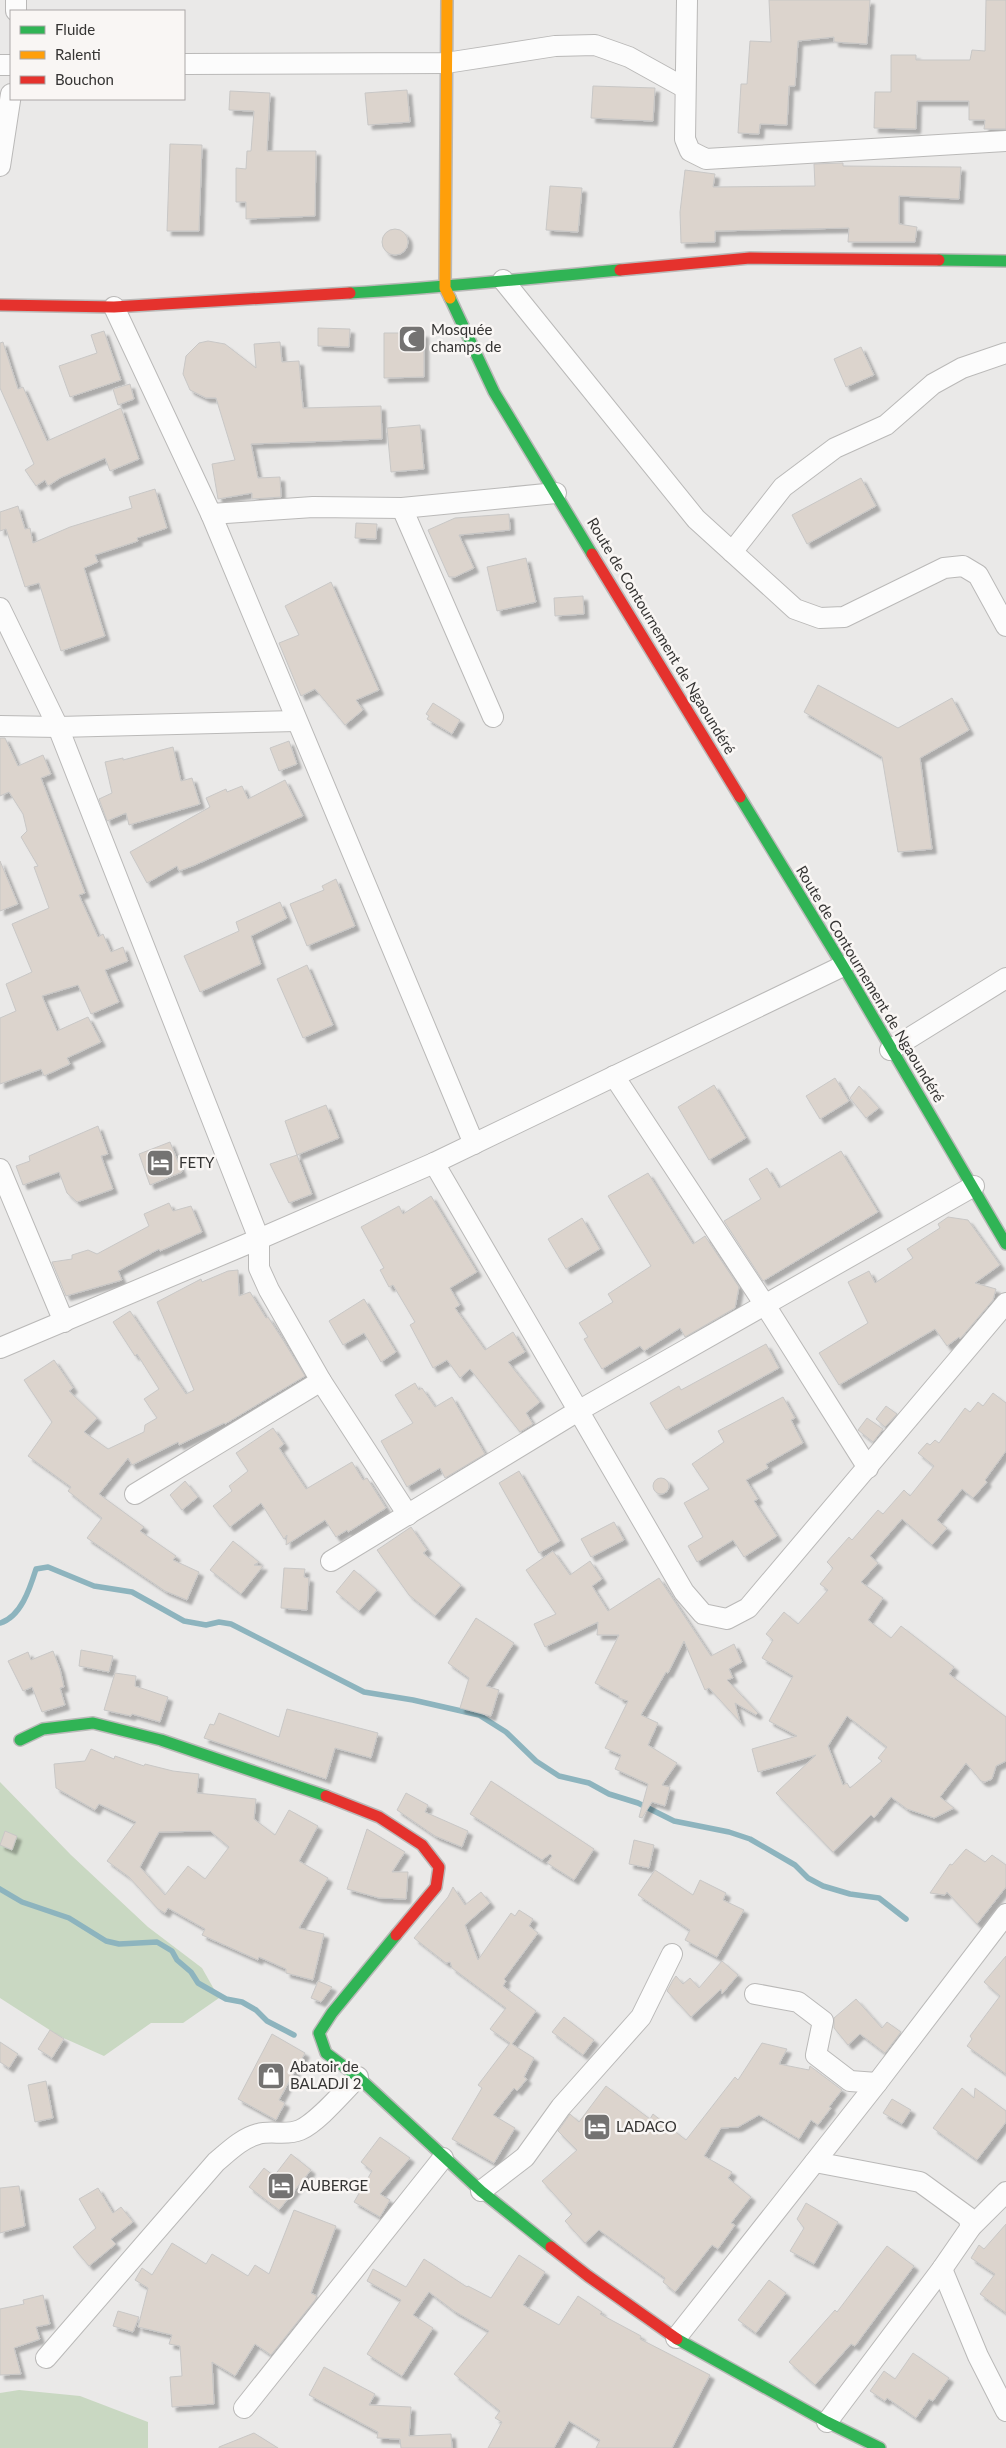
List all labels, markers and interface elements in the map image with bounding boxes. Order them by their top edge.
legend [10,10,185,100]
text: Fluide [55,20,95,38]
text: Ralenti [55,45,101,63]
text: Bouchon [55,70,114,88]
place label: Mosquée champs de [431,320,501,355]
mosque icon: Mosquée champs de [397,324,427,354]
street label: Route de Contournement de Ngaoundéré [584,514,740,757]
street label: Route de Contournement de Ngaoundéré [793,862,949,1105]
hotel icon: FETY [145,1148,175,1178]
place label: FETY [179,1153,215,1171]
place label: Abatoir de BALADJI 2 [290,2057,362,2092]
shop icon: Abatoir de BALADJI 2 [256,2061,286,2091]
hotel icon: LADACO [582,2112,612,2142]
place label: LADACO [616,2117,677,2135]
hotel icon: AUBERGE [266,2171,296,2201]
place label: AUBERGE [300,2176,368,2194]

